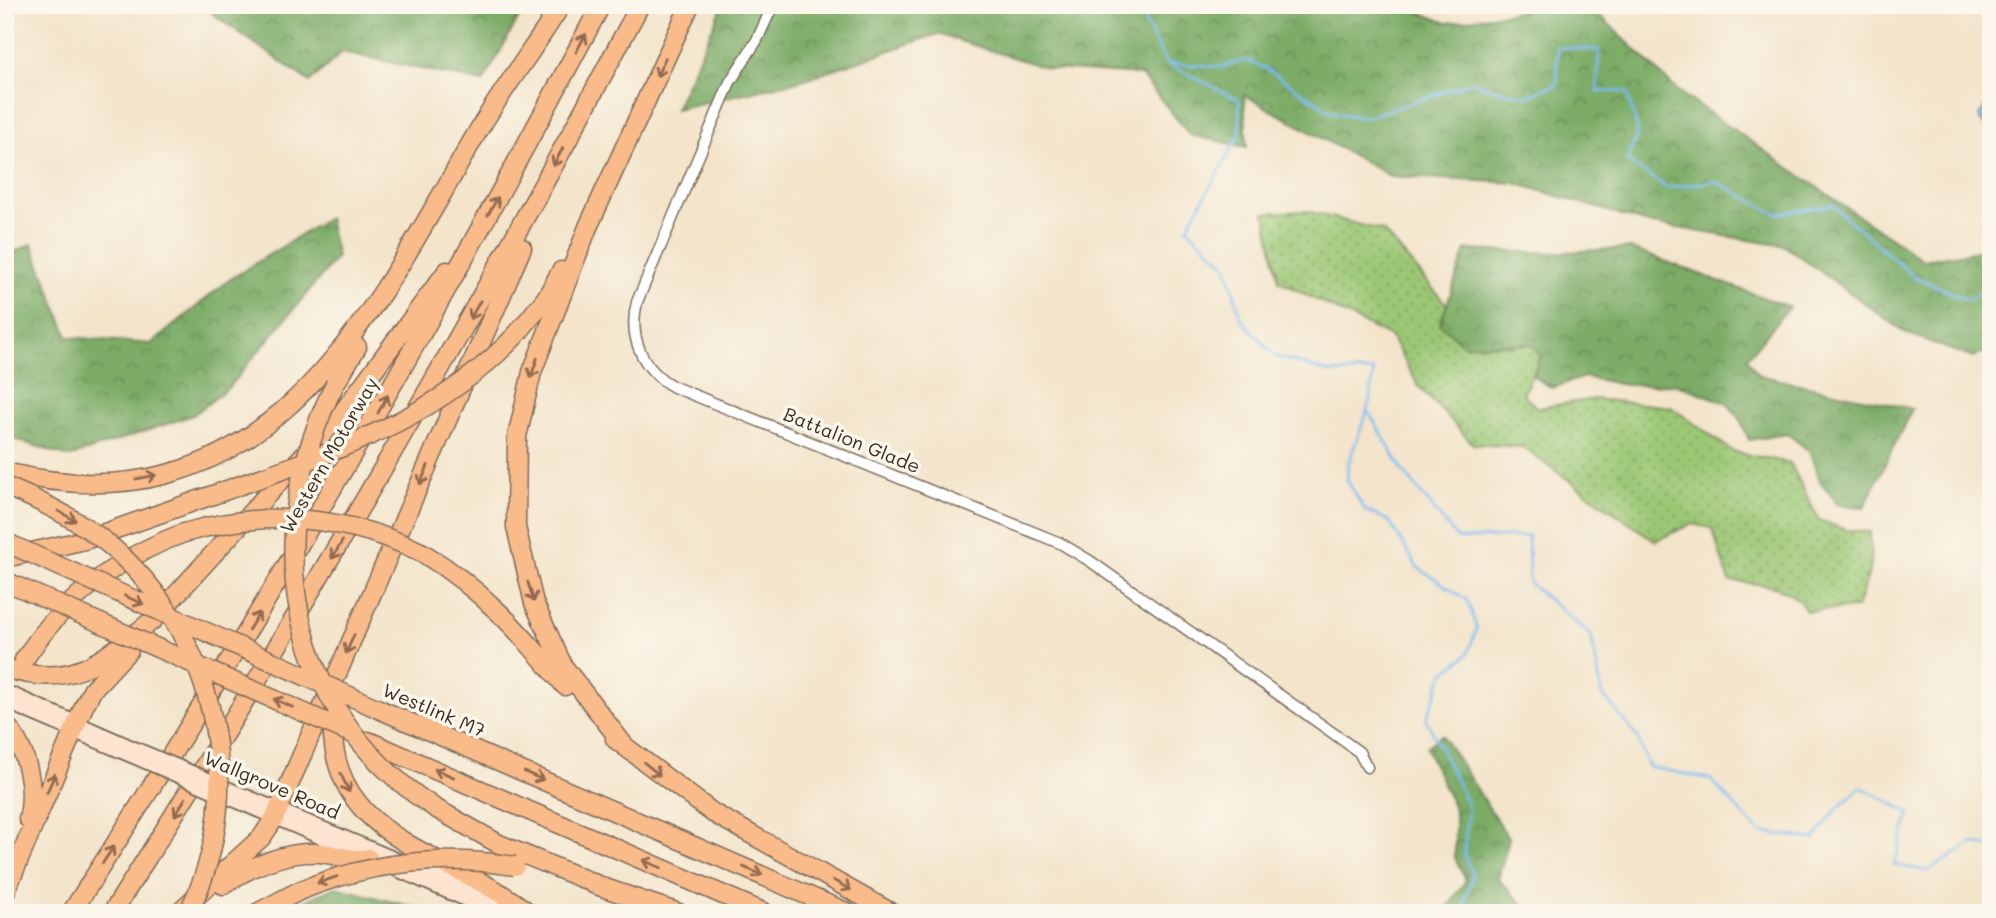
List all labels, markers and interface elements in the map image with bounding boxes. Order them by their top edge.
one-way arrow [575,33,589,54]
one-way arrow [654,56,668,77]
one-way arrow [551,147,565,167]
one-way arrow [487,196,500,217]
one-way arrow [468,300,482,320]
one-way arrow [527,357,540,379]
street label: Western Motorway [274,372,383,537]
one-way arrow [377,394,390,415]
street label: Battalion Glade [780,401,924,478]
one-way arrow [417,464,430,485]
one-way arrow [134,470,157,483]
one-way arrow [56,509,76,523]
one-way arrow [330,539,344,559]
one-way arrow [525,580,538,602]
one-way arrow [124,595,145,608]
one-way arrow [247,611,261,631]
one-way arrow [343,633,356,654]
street label: Westlink M7 [379,677,489,742]
one-way arrow [273,696,294,709]
street label: Wallgrove Road [201,745,344,824]
one-way arrow [643,761,661,777]
one-way arrow [433,766,455,779]
one-way arrow [522,770,544,783]
one-way arrow [45,772,58,794]
one-way arrow [339,772,352,793]
one-way arrow [172,796,186,816]
one-way arrow [101,846,115,866]
one-way arrow [642,857,663,870]
one-way arrow [742,865,763,878]
one-way arrow [316,875,338,887]
one-way arrow [831,878,851,892]

